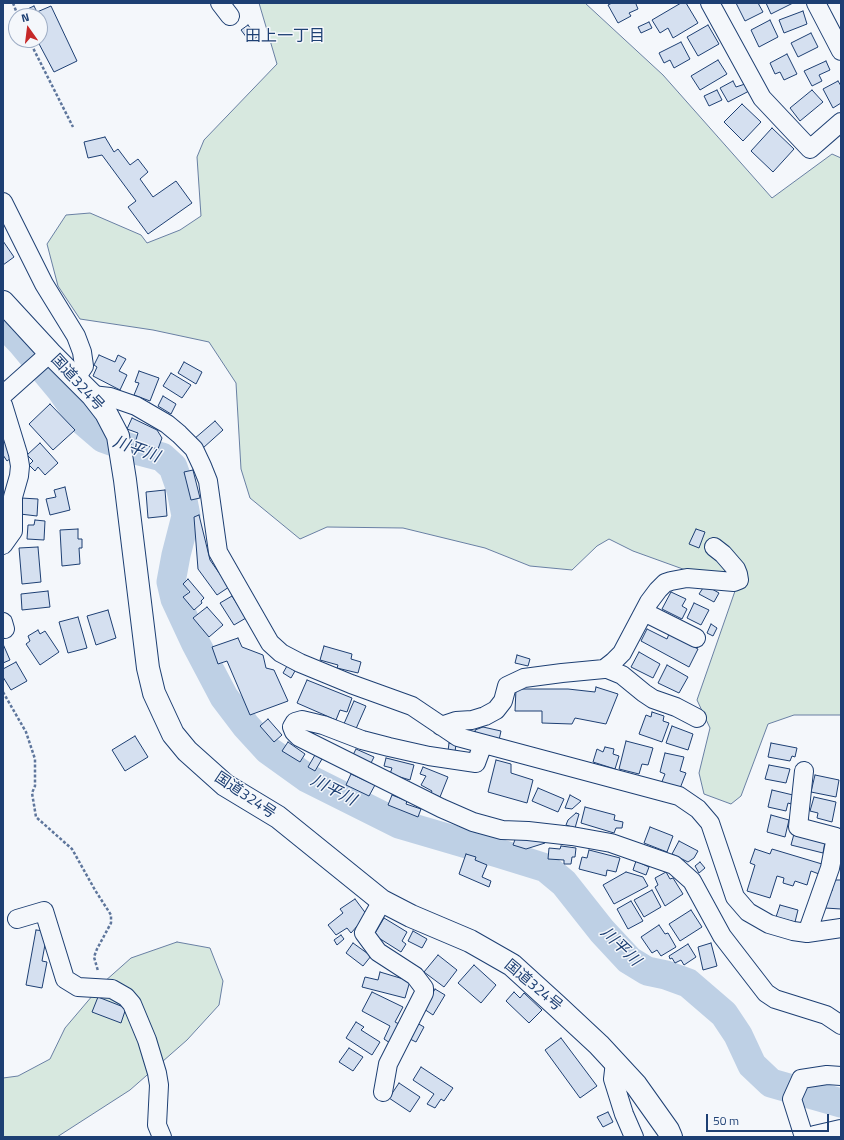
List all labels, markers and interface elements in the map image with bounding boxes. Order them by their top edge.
north arrow [8,8,48,48]
text: N [20,9,31,26]
district label: 田上一丁目 [245,27,325,47]
street label: 国道324号 [46,351,108,415]
water label: 川平川 [110,433,162,467]
street label: 国道324号 [211,769,279,823]
water label: 川平川 [307,772,359,810]
water label: 川平川 [596,923,644,971]
street label: 国道324号 [500,957,566,1015]
scale bar [708,1106,831,1132]
text: 50 m [713,1111,739,1130]

